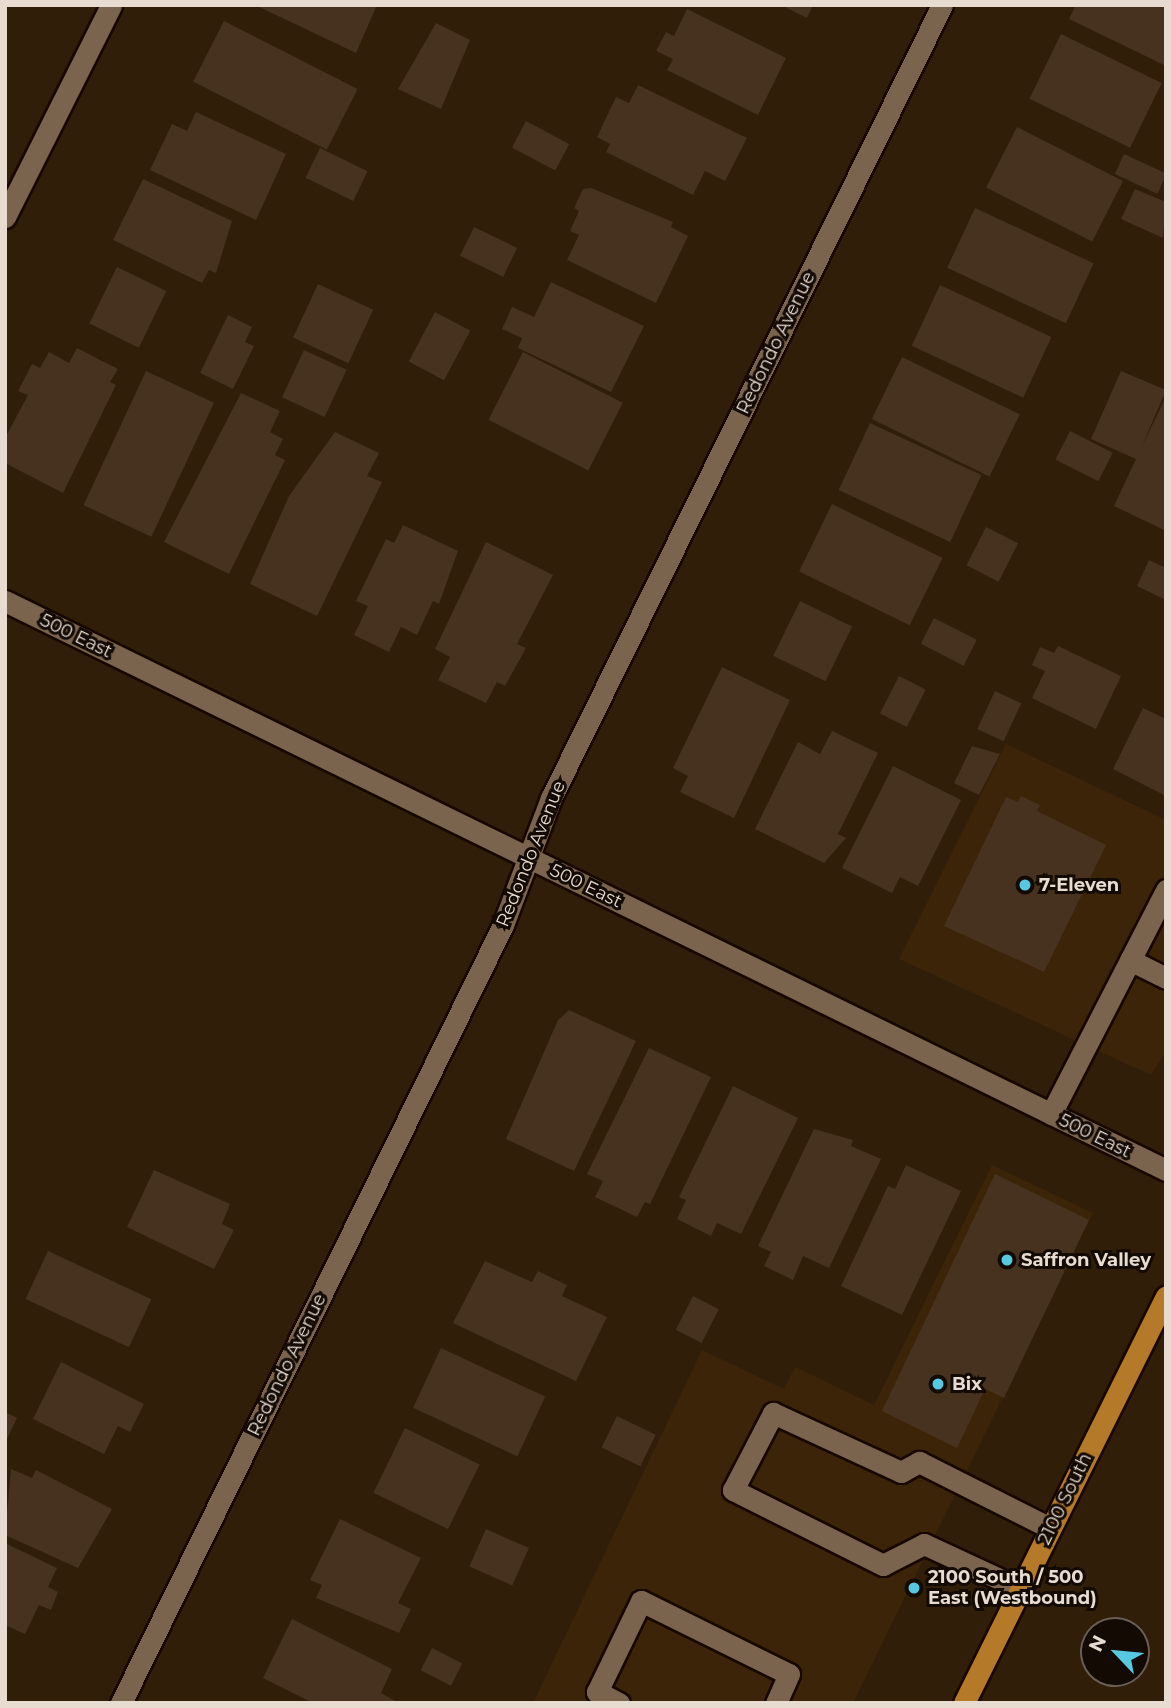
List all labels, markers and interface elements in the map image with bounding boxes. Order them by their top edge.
street label: Redondo Avenue [732,268,820,418]
street label: 500 East [37,609,115,663]
street label: Redondo Avenue [492,778,570,930]
street label: 500 East [547,859,625,913]
place label: 7-Eleven [1039,874,1119,896]
marker: 7-Eleven [1017,877,1033,893]
street label: 500 East [1056,1109,1134,1163]
place label: Saffron Valley [1021,1249,1151,1271]
marker: Saffron Valley [999,1252,1015,1268]
street label: Redondo Avenue [243,1290,331,1440]
place label: Bix [952,1373,982,1395]
marker: Bix [930,1376,946,1392]
street label: 2100 South [1034,1450,1096,1548]
place label: 2100 South / 500 East (Westbound) [928,1567,1097,1610]
marker: 2100 South / 500 East (Westbound) [906,1580,922,1596]
north arrow [1080,1617,1150,1687]
text: N [1084,1632,1111,1655]

